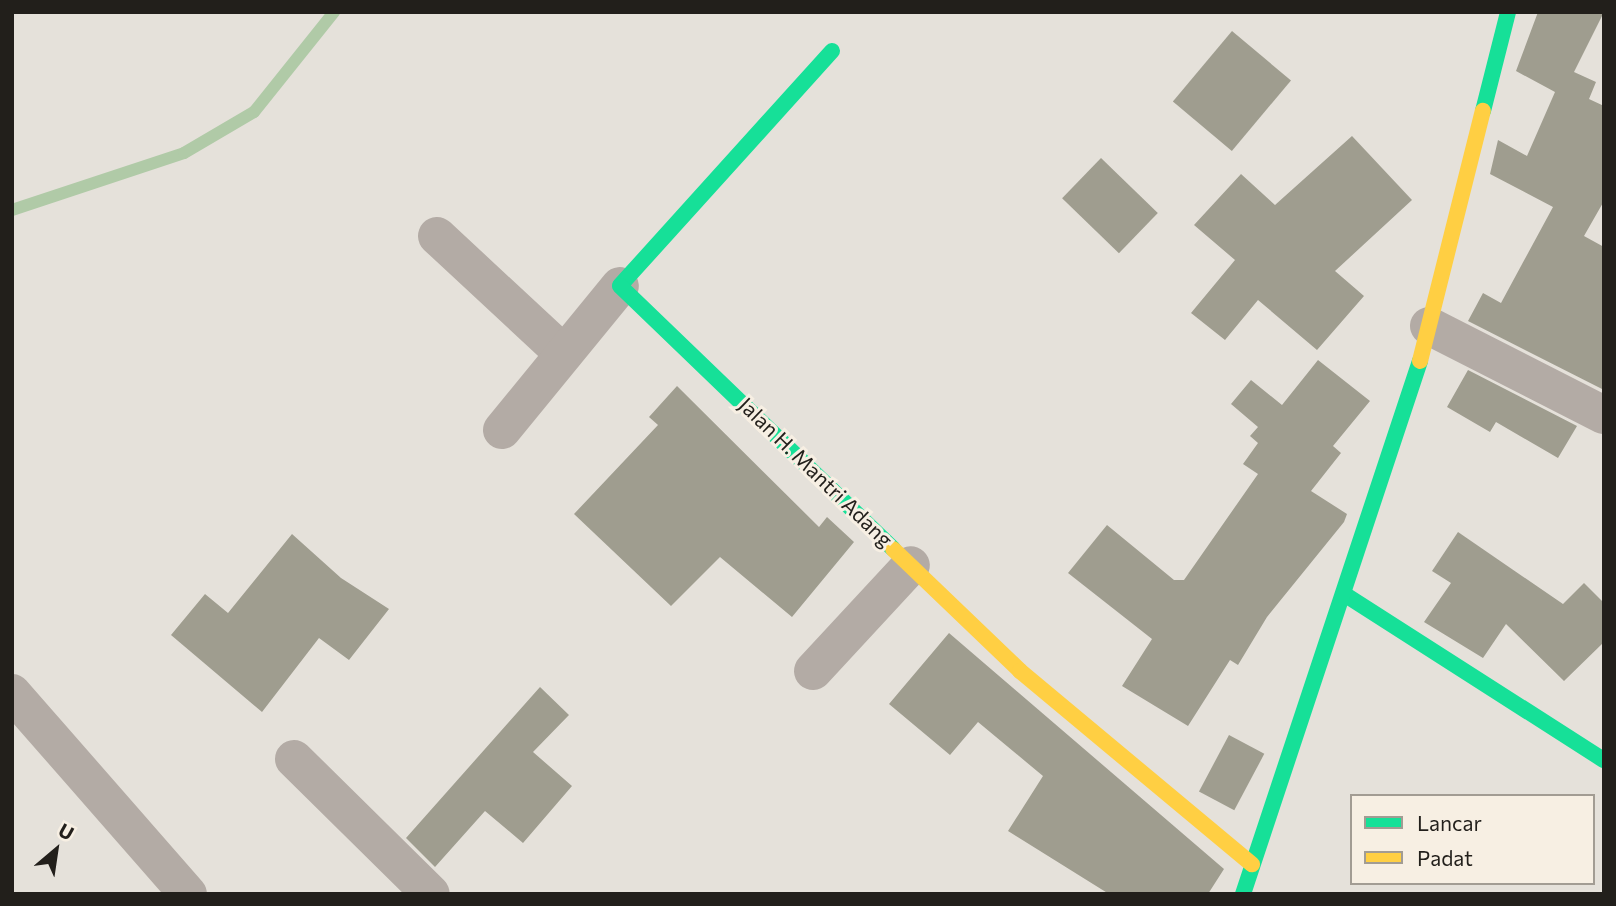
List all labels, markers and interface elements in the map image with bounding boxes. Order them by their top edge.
street label: Jalan H. Mantri Adang [734,392,898,552]
legend [1350,794,1595,885]
text: Lancar [1417,810,1482,835]
north arrow [21,815,91,885]
text: U [55,818,78,845]
text: Padat [1417,845,1473,870]

